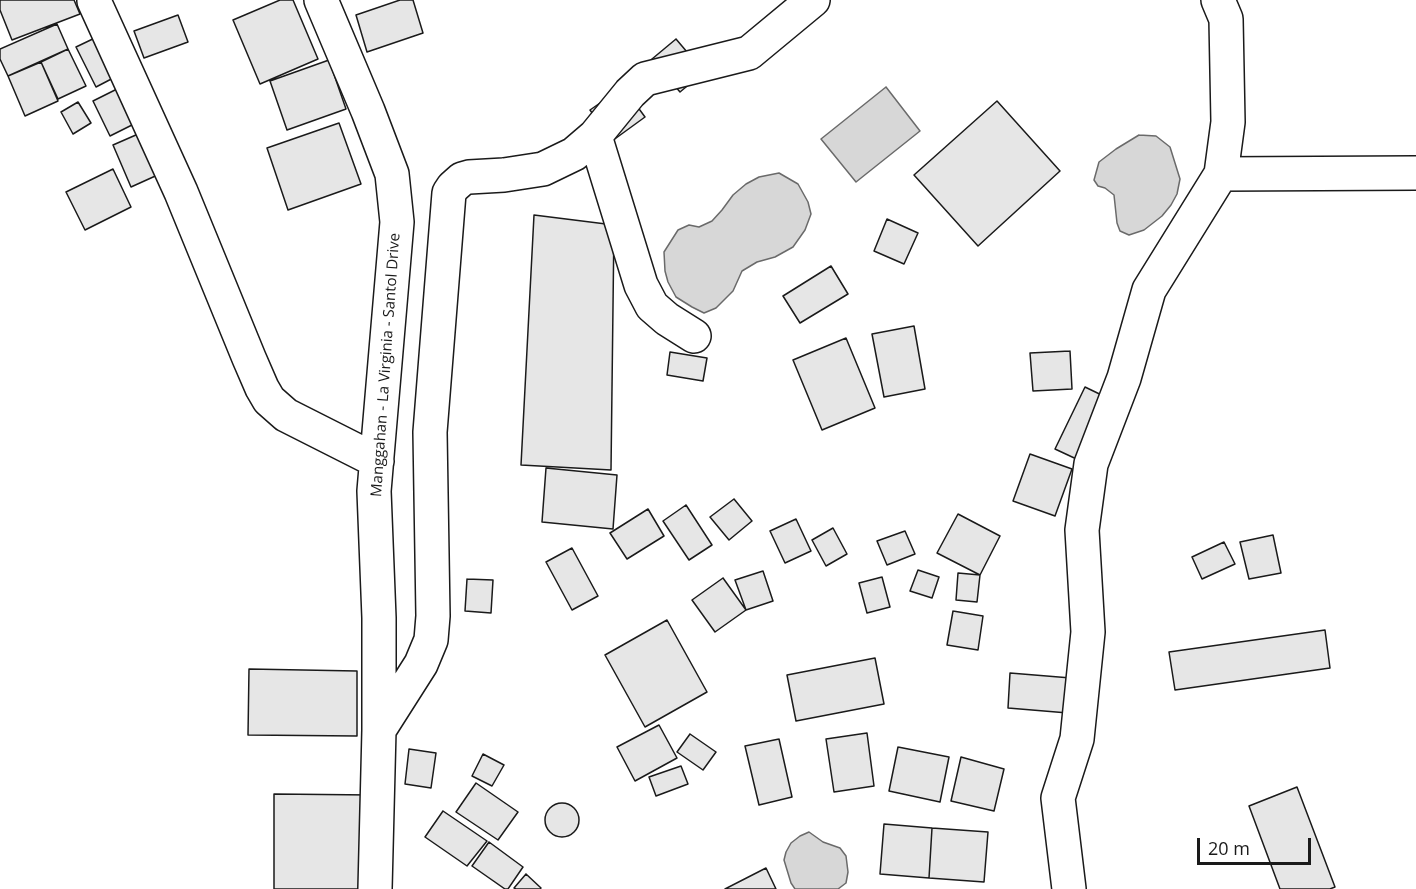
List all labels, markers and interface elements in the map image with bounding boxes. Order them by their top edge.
street label: Manggahan - La Virginia - Santol Drive [368,233,404,497]
scale bar [1200,826,1314,864]
text: 20 m [1208,836,1250,860]

